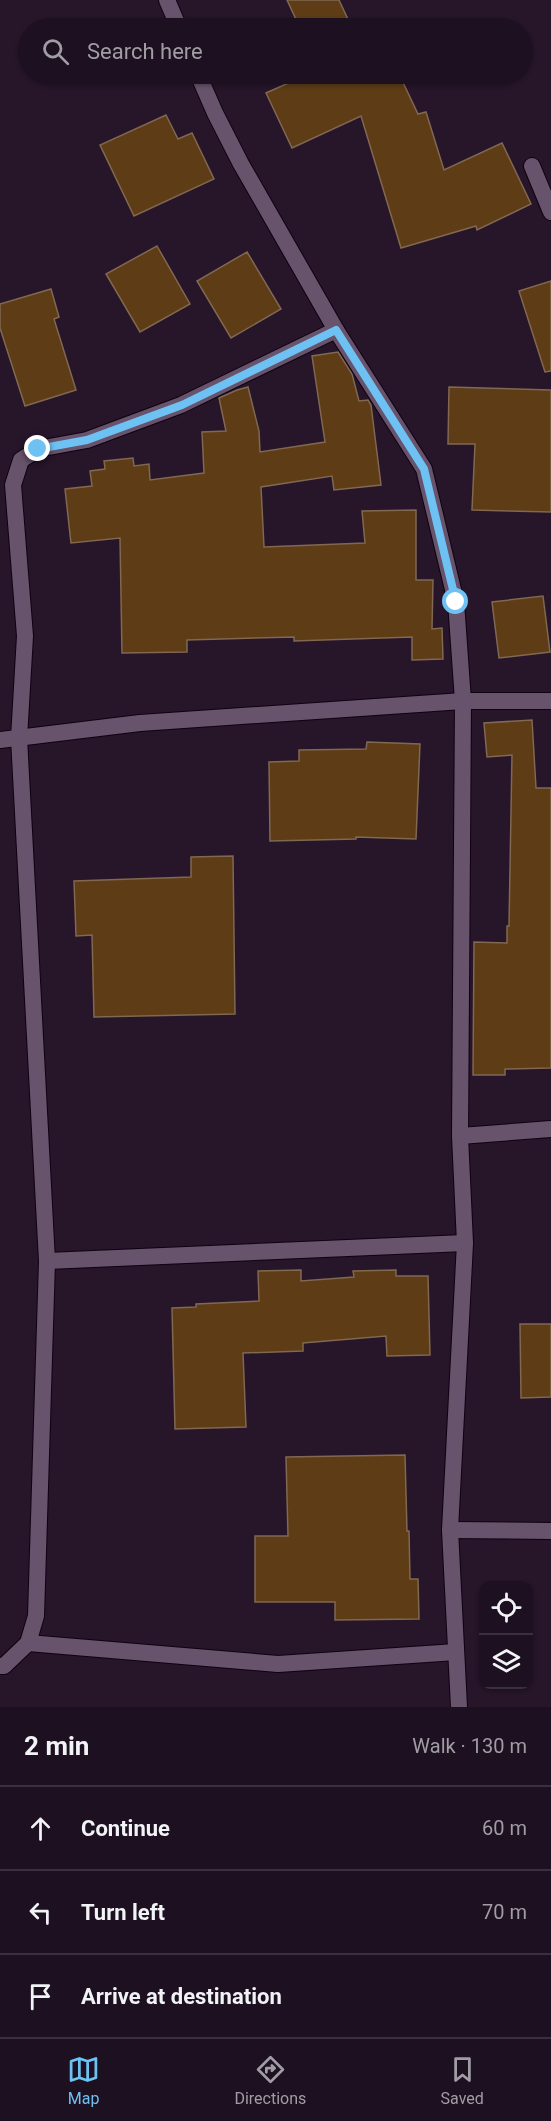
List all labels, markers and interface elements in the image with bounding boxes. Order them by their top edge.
search box [18,18,533,84]
icon: search [39,35,72,68]
text: Search here [87,39,203,64]
route end [24,435,50,461]
route start [442,588,468,614]
map controls [479,1581,533,1689]
button: locate [479,1581,533,1635]
button: layers [479,1635,533,1689]
text: 2 min [24,1731,89,1761]
text: Walk · 130 m [412,1734,527,1758]
icon: ahead [24,1812,57,1845]
text: Continue [81,1816,170,1841]
text: 60 m [482,1816,527,1840]
icon: left [24,1896,57,1929]
text: Turn left [81,1900,165,1925]
text: 70 m [482,1900,527,1924]
icon: arrive [24,1980,57,2013]
text: Arrive at destination [81,1984,282,2009]
tab: Map [67,2053,100,2108]
tab: Directions [234,2053,306,2108]
tab: Saved [441,2053,484,2108]

